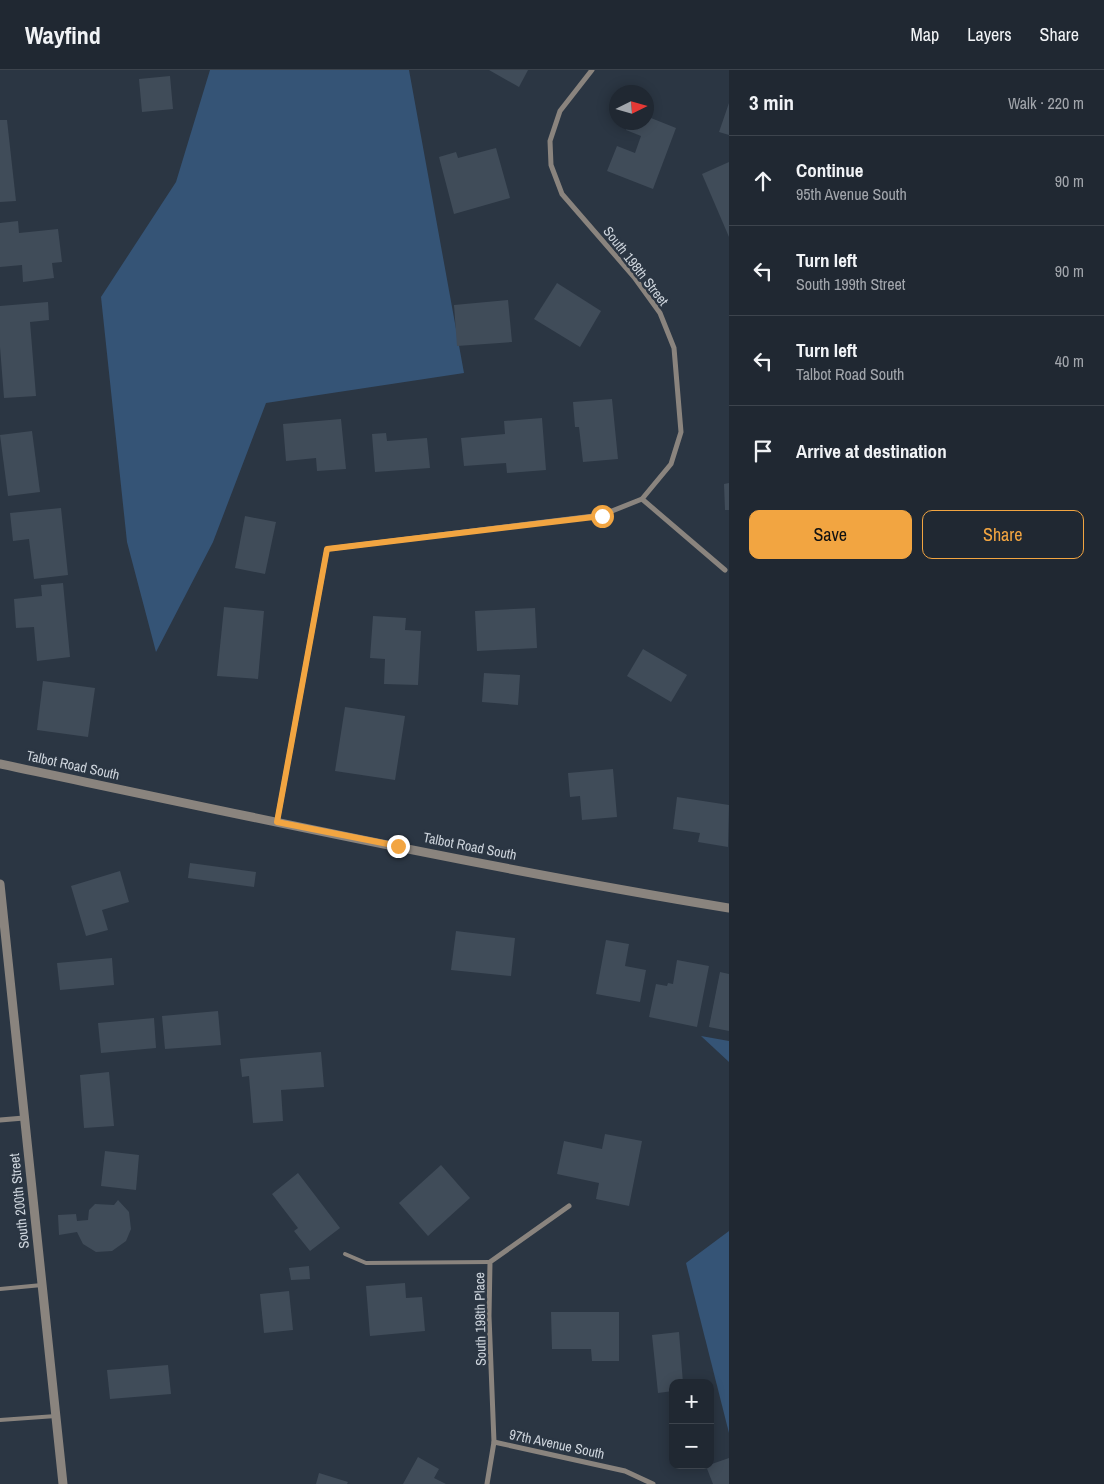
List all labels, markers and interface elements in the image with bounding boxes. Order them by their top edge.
text: Wayfind [25,19,101,51]
text: Map [911,22,939,47]
text: Layers [967,22,1012,47]
text: Share [1040,22,1079,47]
north arrow [609,85,654,130]
text: 3 min [749,88,794,117]
text: Walk · 220 m [1008,92,1084,114]
text: Continue [796,157,864,183]
icon: ahead [749,167,777,195]
text: 90 m [1055,170,1084,192]
text: 95th Avenue South [796,183,907,205]
street label: South 198th Street [599,223,673,309]
text: Turn left [796,247,857,273]
icon: left [749,257,777,285]
text: 90 m [1055,260,1084,282]
text: South 199th Street [796,273,905,295]
text: Turn left [796,337,857,363]
icon: left [749,347,777,375]
text: 40 m [1055,350,1084,372]
text: Talbot Road South [796,363,904,385]
icon: arrive [749,437,777,465]
text: Arrive at destination [796,438,947,464]
route start [591,505,614,528]
button: Save [749,510,912,559]
button: Share [922,510,1084,559]
street label: Talbot Road South [25,746,121,784]
street label: Talbot Road South [422,828,518,864]
route end [387,835,410,858]
street label: South 200th Street [5,1152,33,1250]
street label: South 198th Place [470,1272,490,1366]
map controls [669,1379,714,1469]
button: + [669,1379,714,1424]
button: − [669,1424,714,1469]
street label: 97th Avenue South [508,1425,606,1463]

